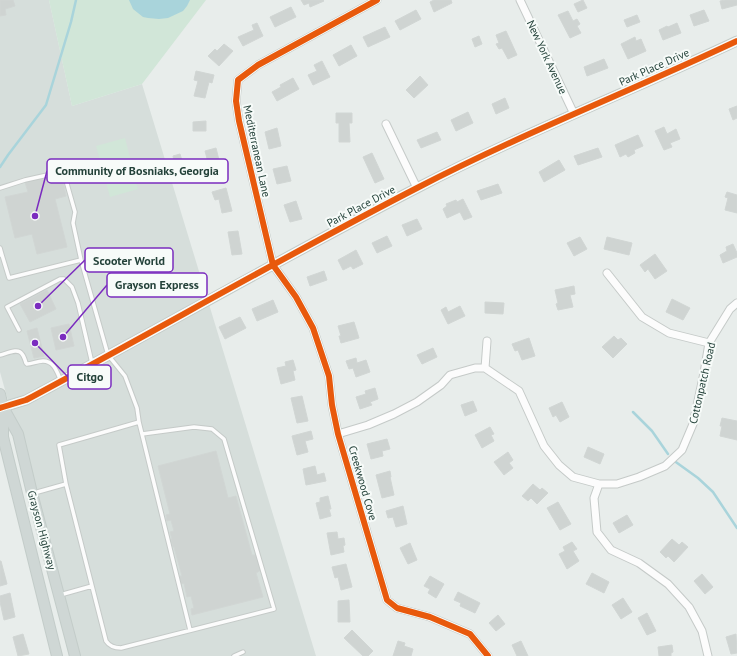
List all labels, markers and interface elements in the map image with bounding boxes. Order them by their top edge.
street label: New York Avenue [524,18,570,97]
street label: Park Place Drive [617,45,692,89]
street label: Mediterranean Lane [240,104,274,199]
callout: Community of Bosniaks, Georgia [47,159,228,183]
text: Community of Bosniaks, Georgia [55,163,219,178]
street label: Park Place Drive [324,182,398,230]
callout: Scooter World [85,248,173,272]
text: Scooter World [93,253,165,268]
callout: Grayson Express [107,273,207,297]
text: Grayson Express [115,277,199,292]
street label: Cottonpatch Road [686,341,718,425]
callout: Citgo [68,365,111,389]
text: Citgo [77,369,104,384]
street label: Creekwood Cove [346,444,380,522]
street label: Grayson Highway [25,489,60,572]

